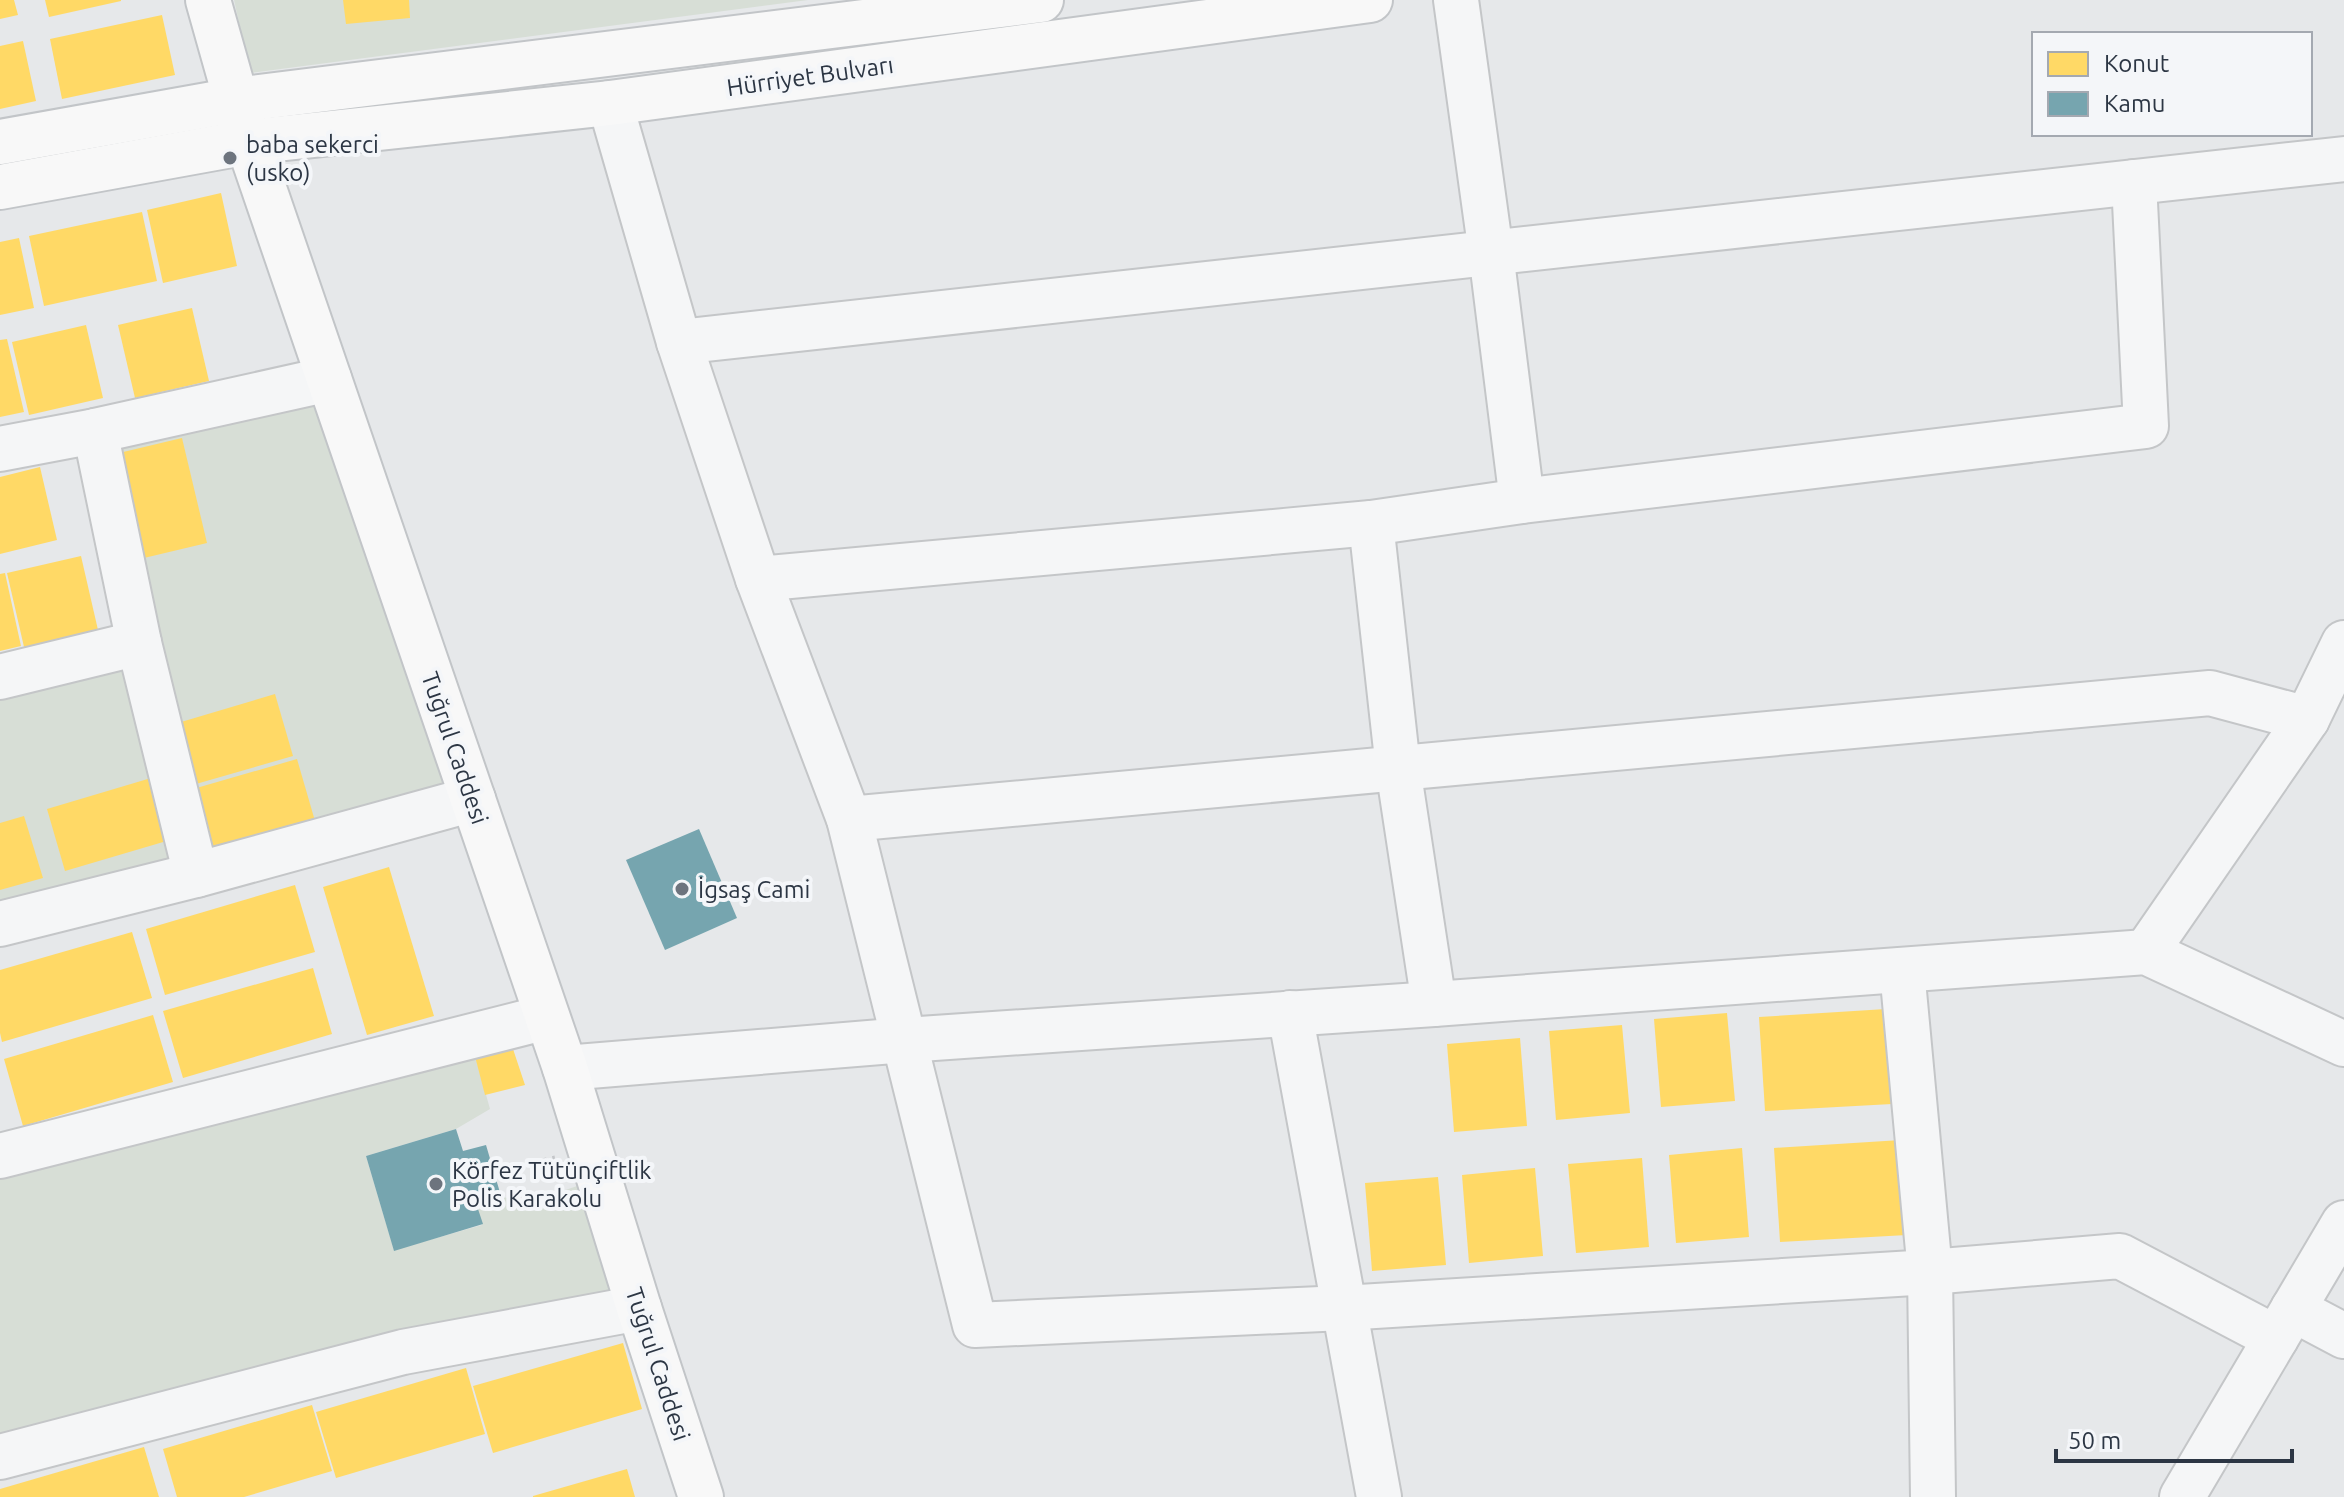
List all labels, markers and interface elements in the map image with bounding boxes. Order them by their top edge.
legend [2032,32,2312,136]
text: Konut [2104,50,2170,77]
street label: Hürriyet Bulvarı [725,51,895,101]
text: Kamu [2104,90,2165,117]
place label: baba sekerci (usko) [246,131,379,186]
marker: baba sekerci (usko) [221,149,239,167]
street label: Tuğrul Caddesi [416,668,494,828]
place label: İgsaş Cami [698,876,810,903]
marker: İgsaş Cami [673,880,691,898]
place label: Körfez Tütünçiftlik Polis Karakolu [452,1157,651,1212]
marker: Körfez Tütünçiftlik Polis Karakolu [427,1175,445,1193]
street label: Tuğrul Caddesi [621,1284,695,1444]
scale bar [2056,1413,2292,1463]
text: 50 m [2068,1427,2121,1454]

